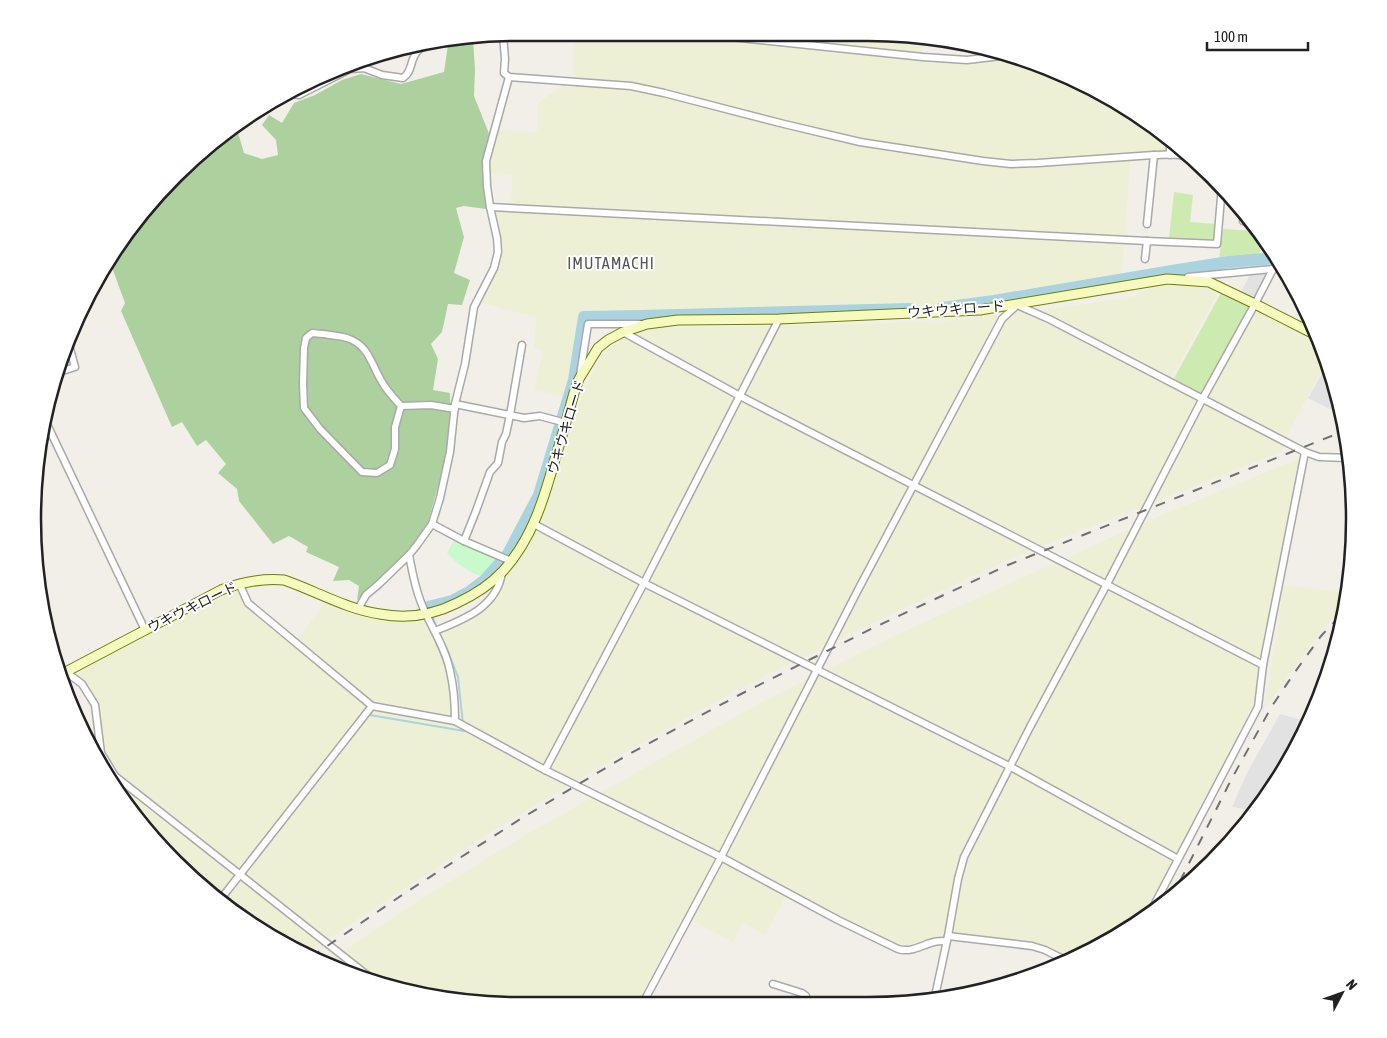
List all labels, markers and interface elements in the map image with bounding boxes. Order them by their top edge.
scale bar [1207,20,1308,52]
text: 100 m [1214,28,1248,45]
district label: IMUTAMACHI [567,254,655,272]
street label: ウキウキロード [907,298,1005,320]
street label: ウキウキロード [544,378,588,476]
street label: ウキウキロード [144,578,240,636]
north arrow [1317,968,1367,1018]
text: N [1343,976,1361,993]

